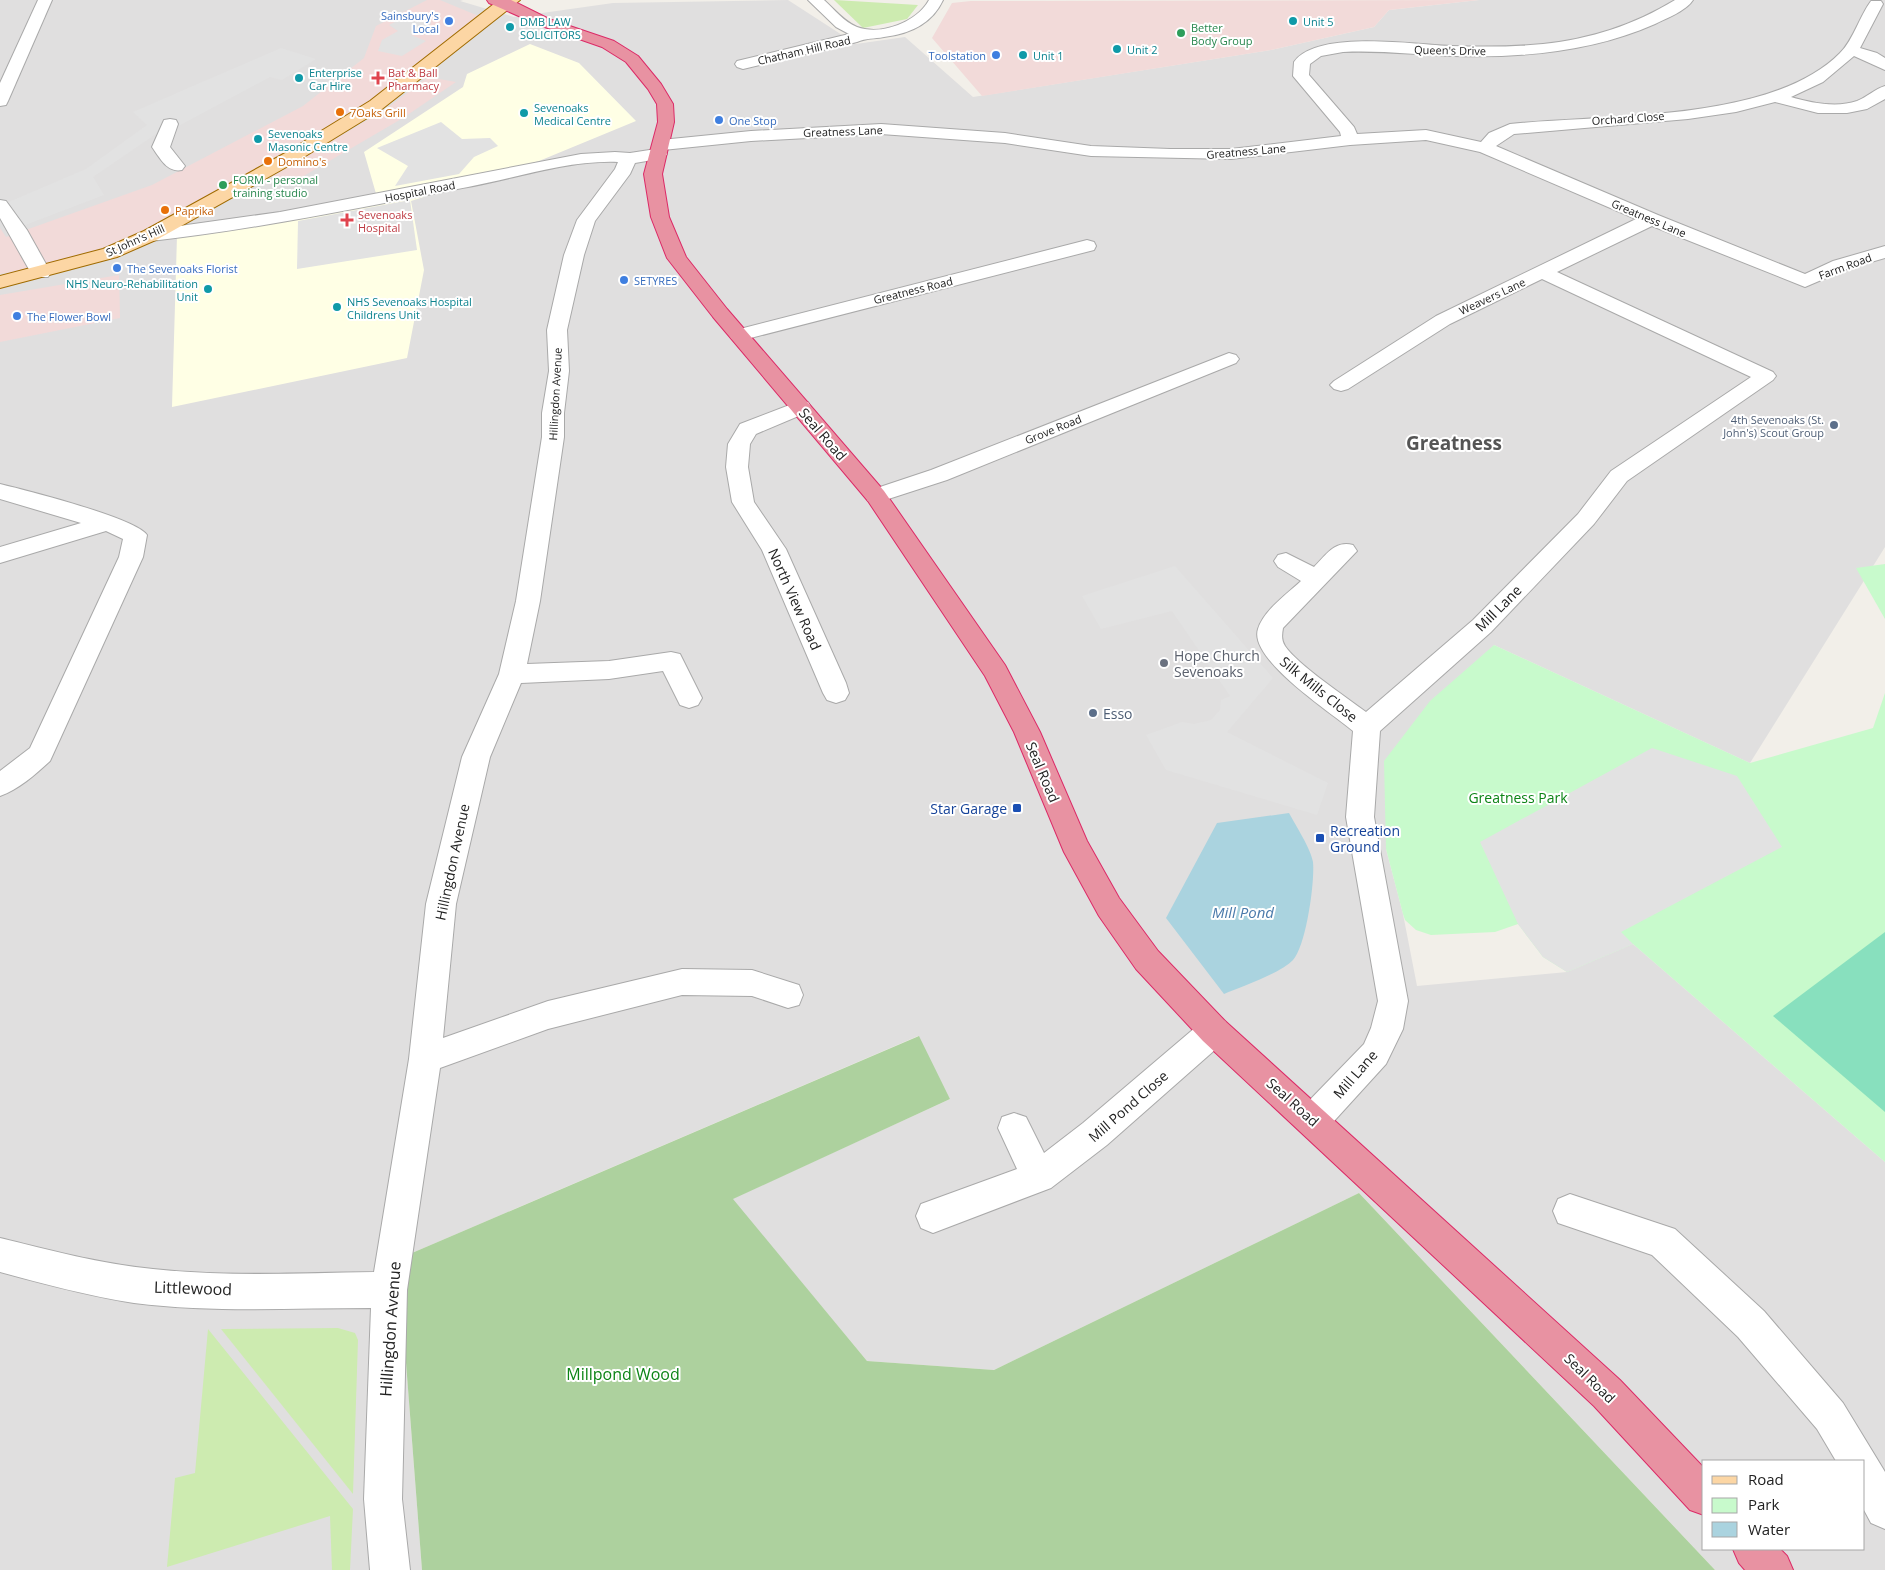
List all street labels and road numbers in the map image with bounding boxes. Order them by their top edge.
street label: Chatham Hill Road [756,32,852,68]
street label: Queen's Drive [1414,42,1486,58]
street label: Orchard Close [1591,108,1665,128]
street label: Greatness Lane [803,122,883,140]
street label: Greatness Lane [1206,140,1286,162]
street label: Hospital Road [384,177,456,205]
street label: Greatness Lane [1609,196,1689,240]
street label: St John's Hill [103,220,167,260]
street label: Farm Road [1816,249,1874,283]
street label: Greatness Road [872,273,954,307]
street label: Weavers Lane [1456,274,1528,318]
street label: Hillingdon Avenue [545,347,565,441]
street label: Seal Road [795,404,851,464]
street label: Grove Road [1022,411,1084,447]
street label: North View Road [764,545,826,653]
street label: Mill Lane [1471,581,1525,635]
street label: Silk Mills Close [1276,652,1362,726]
street label: Seal Road [1022,739,1064,805]
street label: Hillingdon Avenue [430,802,474,922]
street label: Mill Lane [1329,1046,1381,1102]
street label: Mill Pond Close [1084,1066,1172,1146]
street label: Seal Road [1263,1074,1323,1130]
street label: Hillingdon Avenue [374,1261,406,1397]
street label: Littlewood [154,1276,232,1300]
street label: Seal Road [1560,1349,1620,1407]

